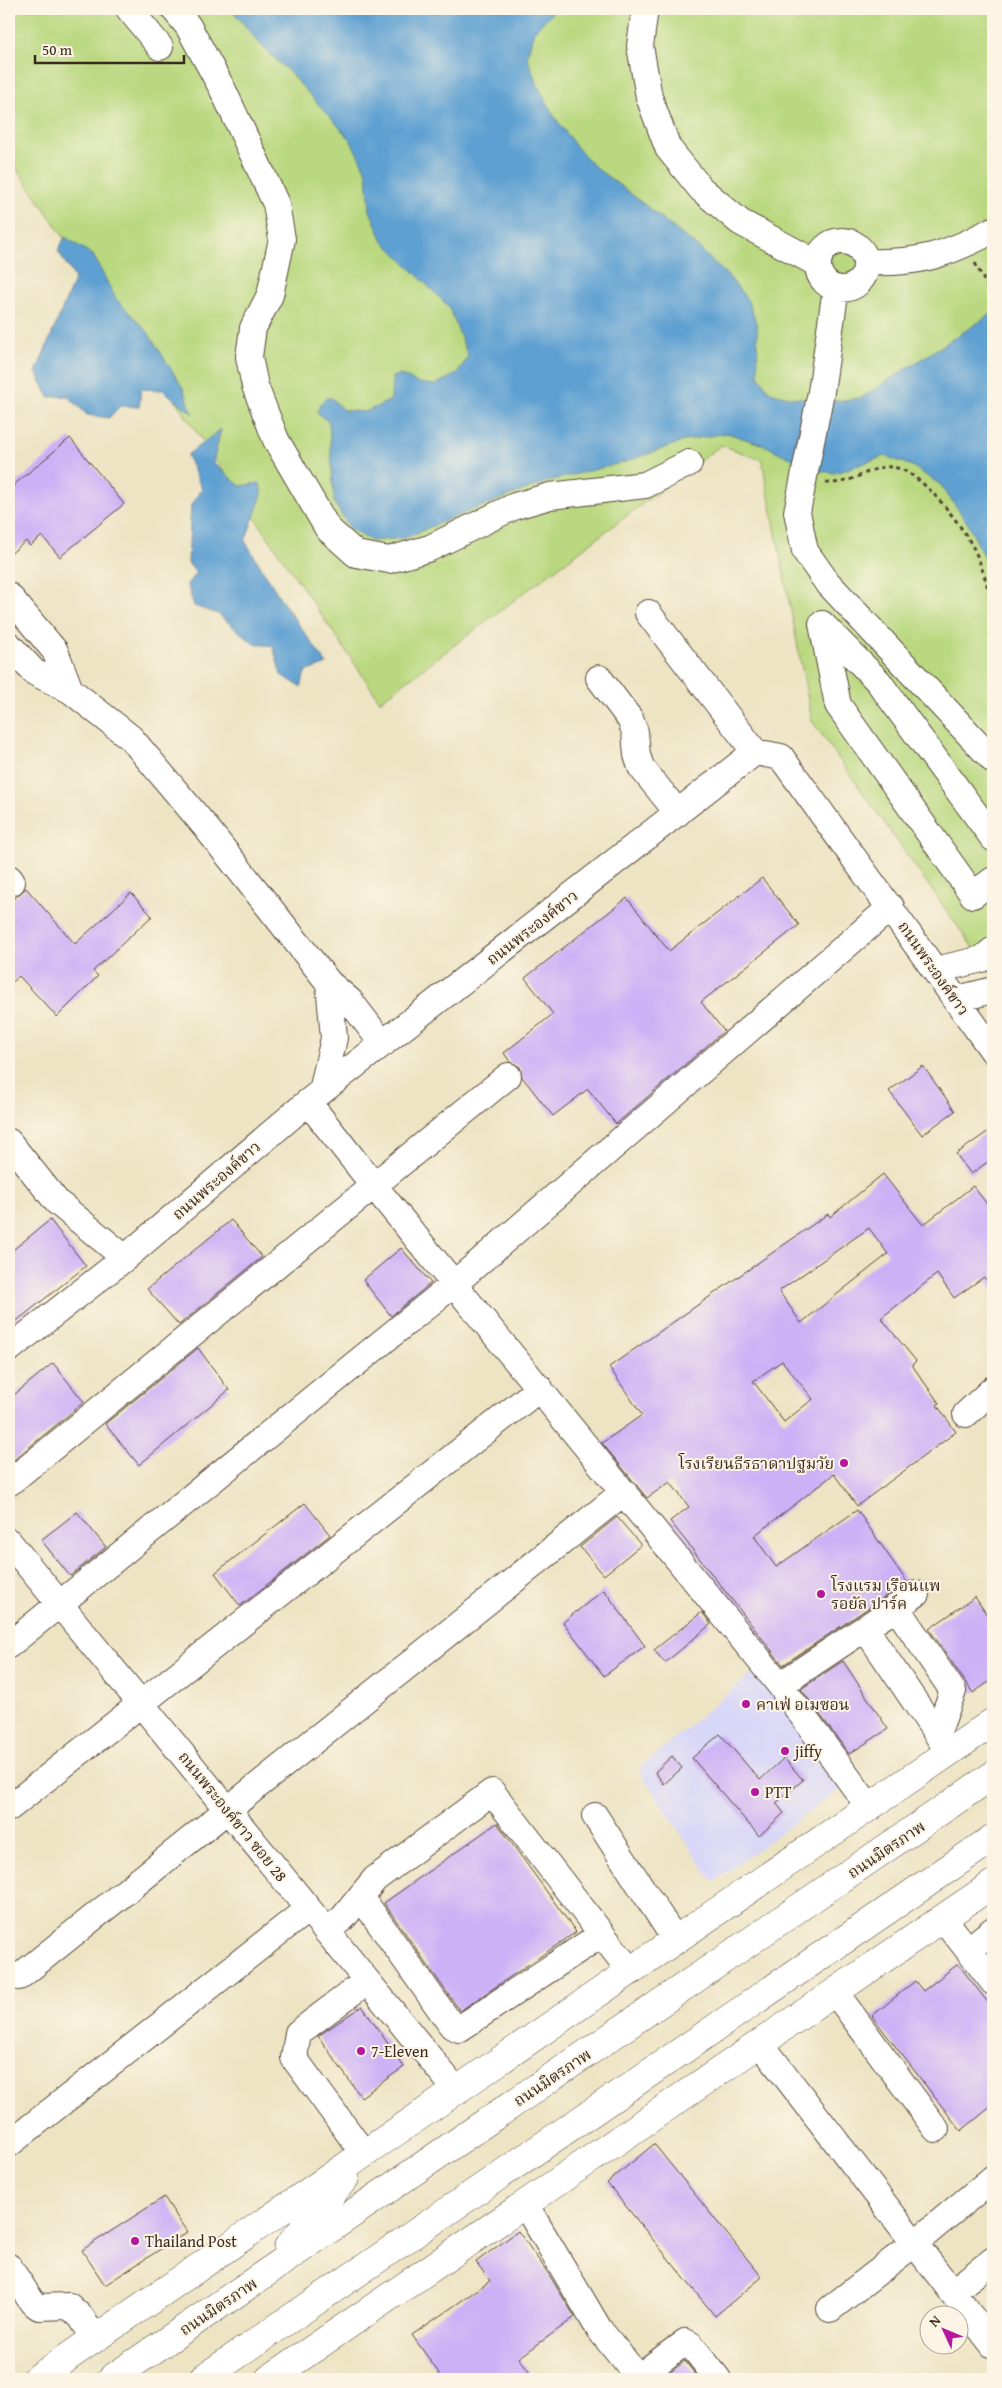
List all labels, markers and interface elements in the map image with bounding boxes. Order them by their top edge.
scale bar [35,32,184,64]
text: 50 m [42,39,73,60]
street label: ถนนพระองค์ขาว [481,883,583,971]
street label: ถนนพระองค์ขาว [892,916,976,1020]
street label: ถนนพระองค์ขาว [166,1135,266,1225]
place label: โรงเรียนธีรธาดาปฐมวัย [678,1451,834,1475]
marker: โรงเรียนธีรธาดาปฐมวัย [838,1457,850,1469]
place label: โรงแรม เรือนแพ รอยัล ปาร์ค [830,1573,941,1615]
marker: โรงแรม เรือนแพ รอยัล ปาร์ค [815,1588,827,1600]
place label: คาเฟ่ อเมซอน [756,1692,849,1716]
marker: คาเฟ่ อเมซอน [740,1698,752,1710]
place label: jiffy [793,1739,822,1763]
marker: jiffy [779,1745,791,1757]
street label: ถนนพระองค์ขาว ซอย 28 [173,1746,293,1887]
place label: PTT [765,1780,792,1804]
marker: PTT [749,1786,761,1798]
street label: ถนนมิตรภาพ [842,1814,930,1884]
place label: 7-Eleven [371,2039,428,2063]
street label: ถนนมิตรภาพ [508,2042,596,2112]
marker: 7-Eleven [355,2045,367,2057]
place label: Thailand Post [145,2229,237,2253]
marker: Thailand Post [129,2235,141,2247]
street label: ถนนมิตรภาพ [174,2271,262,2341]
north arrow [920,2306,970,2356]
text: N [924,2310,946,2331]

